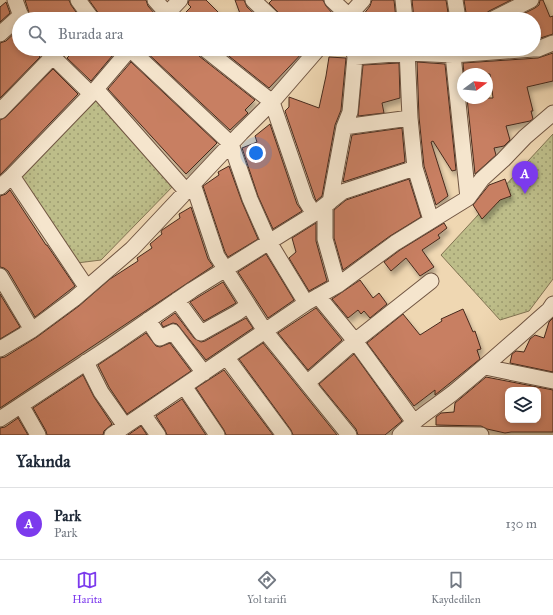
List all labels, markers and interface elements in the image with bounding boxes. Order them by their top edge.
search box [12,12,541,56]
icon: search [26,23,48,45]
text: Burada ara [58,25,123,43]
north arrow [457,68,493,104]
your location [246,143,266,163]
pin: A [512,161,538,194]
map controls [505,387,541,423]
button: layers [505,387,541,423]
text: Yakında [16,451,70,472]
text: Park [54,507,81,525]
text: A [25,516,33,532]
text: 130 m [505,516,537,532]
text: Park [54,525,78,541]
tab: Harita [72,569,102,606]
tab: Yol tarifi [247,569,286,606]
tab: Kaydedilen [431,569,481,606]

